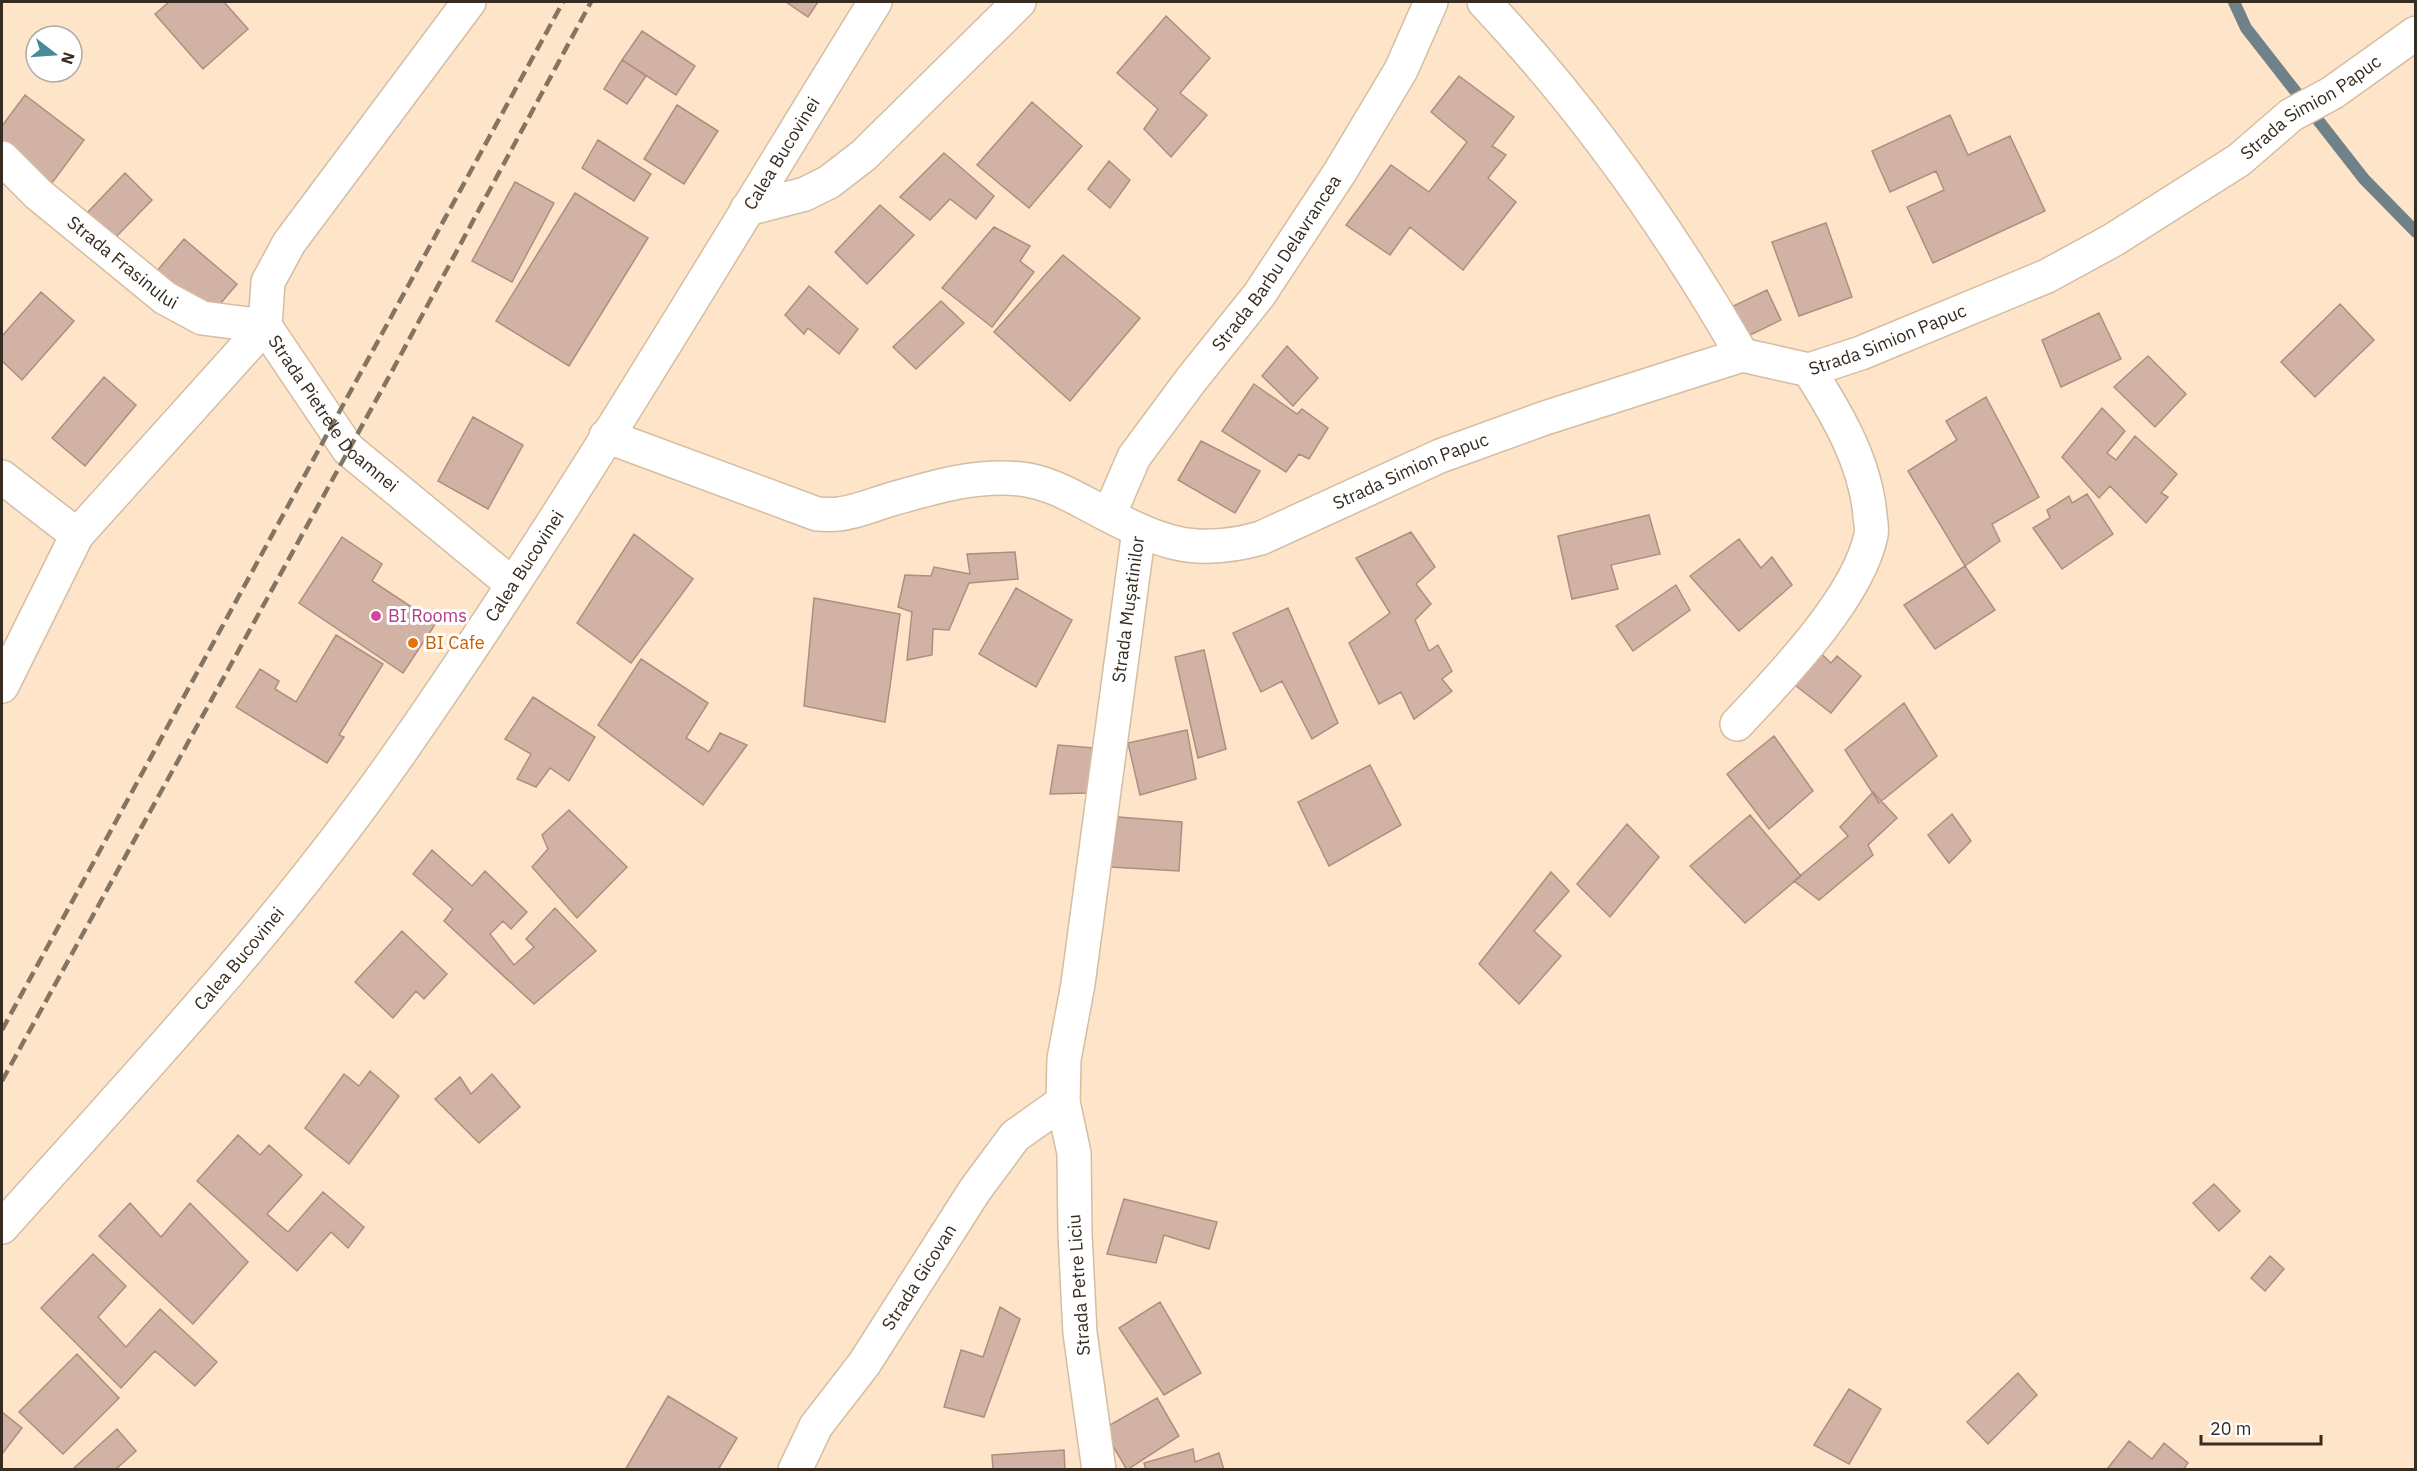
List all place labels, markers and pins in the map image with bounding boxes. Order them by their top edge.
place label: BI Rooms [388,604,467,627]
marker: BI Rooms [369,609,383,623]
place label: BI Cafe [425,631,485,654]
marker: BI Cafe [406,636,420,650]

